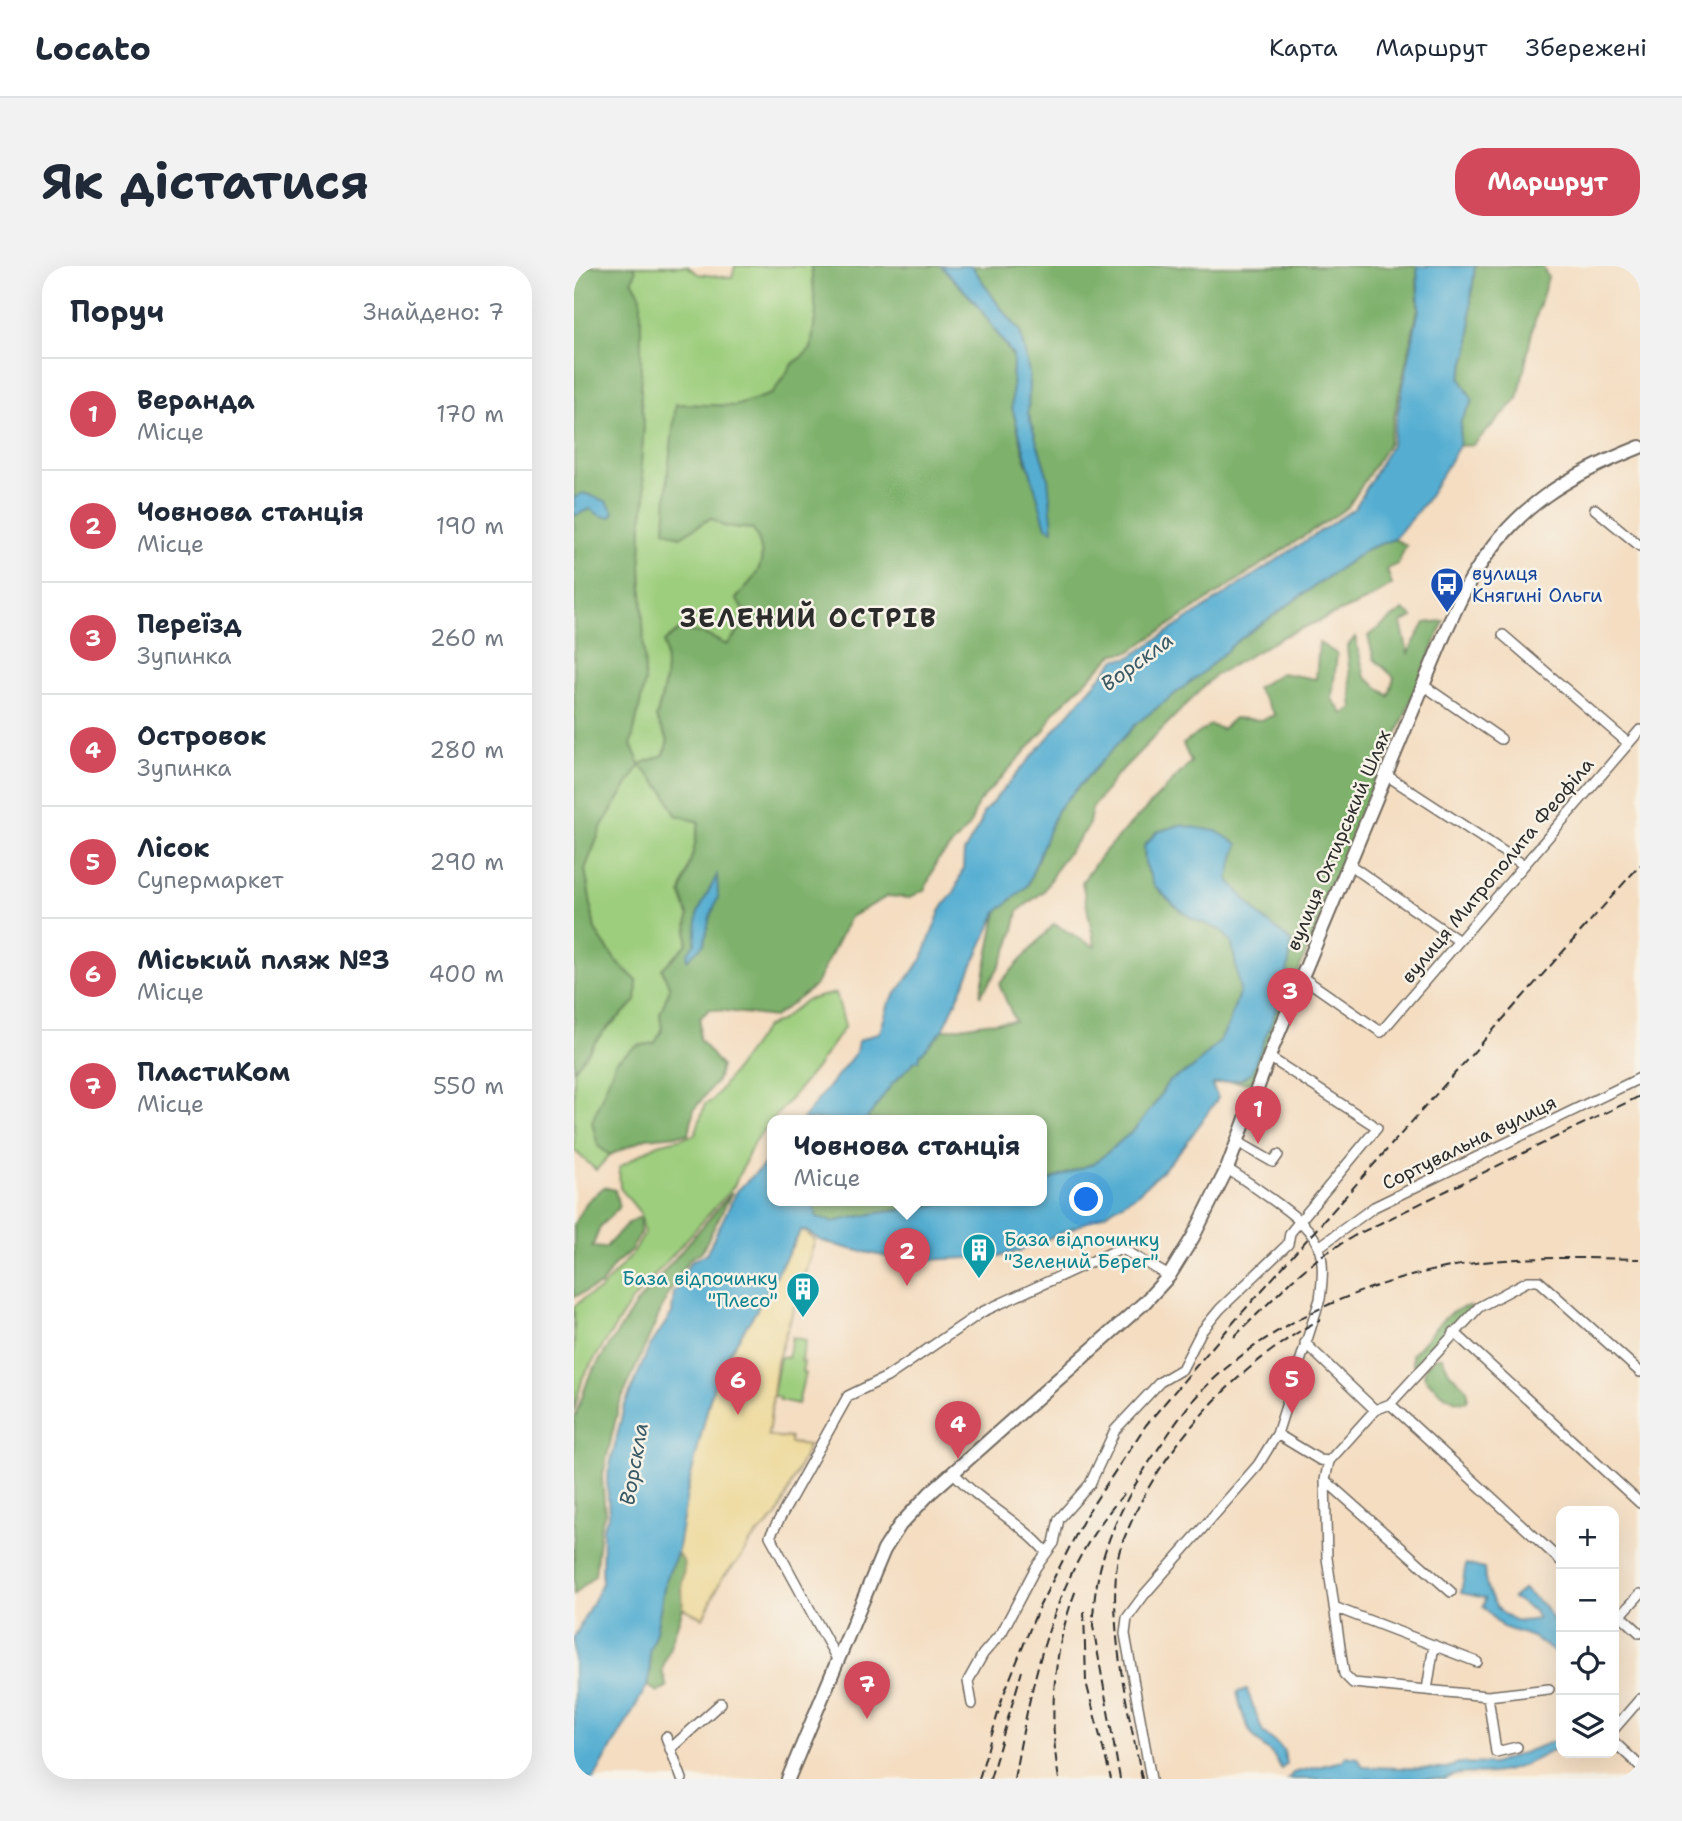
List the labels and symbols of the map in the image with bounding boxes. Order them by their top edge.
place label: вулиця Княгині Ольги [1472,561,1602,608]
bus stop icon: вулиця Княгині Ольги [1428,565,1466,614]
district label: ЗЕЛЕНИЙ ОСТРІВ [680,600,938,635]
water label: Ворскла [1095,626,1179,698]
street label: вулиця Охтирський Шлях [1281,726,1396,954]
street label: вулиця Митрополита Феофіла [1396,752,1599,988]
pin: 3 [1267,968,1313,1026]
pin: 1 [1235,1086,1281,1144]
street label: Сортувальна вулиця [1378,1089,1561,1196]
your location [1069,1182,1103,1216]
place label: База відпочинку "Зелений Берег" [1004,1227,1160,1274]
pin: 2 [884,1228,930,1286]
building icon: База відпочинку "Зелений Берег" [960,1231,998,1280]
place label: База відпочинку "Плесо" [622,1266,778,1313]
building icon: База відпочинку "Плесо" [784,1270,822,1319]
pin: 5 [1269,1356,1315,1414]
pin: 6 [715,1357,761,1415]
pin: 4 [935,1401,981,1459]
water label: Ворскла [613,1421,655,1507]
pin: 7 [844,1661,890,1719]

